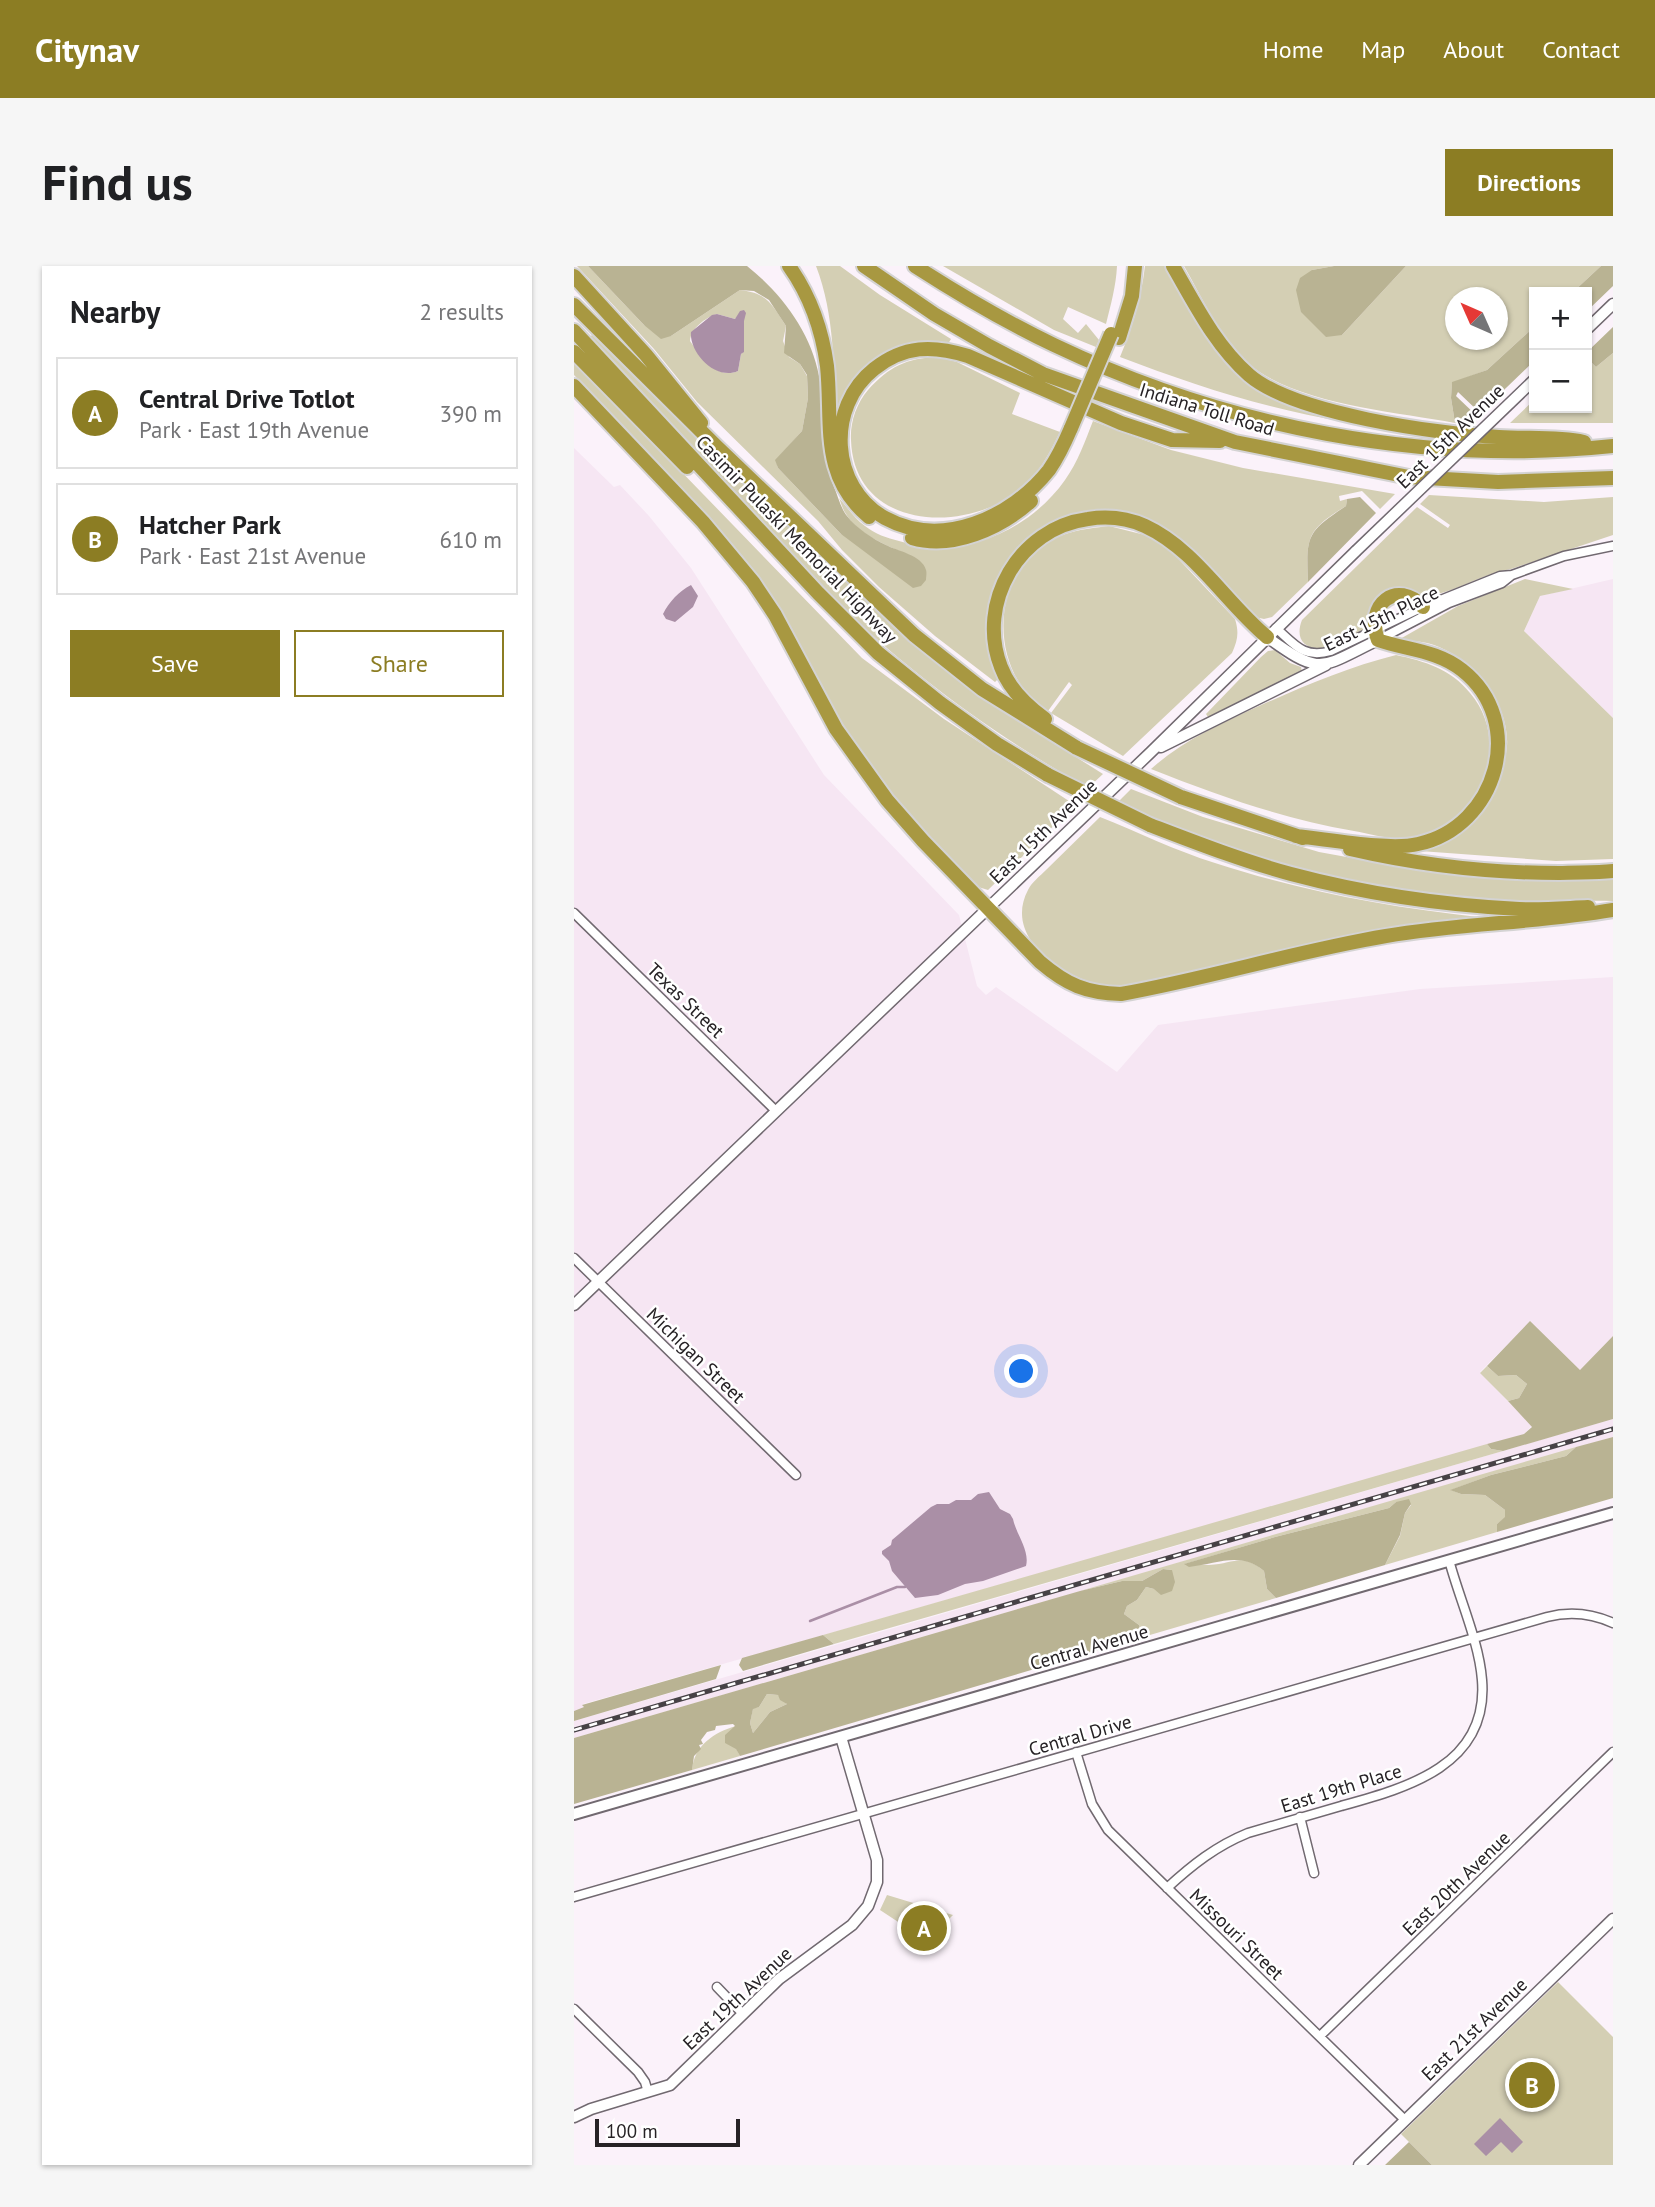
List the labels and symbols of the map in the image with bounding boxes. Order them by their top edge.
north arrow [1445,287,1508,350]
street label: Indiana Toll Road [1137,377,1277,441]
street label: East 15th Avenue [1391,379,1509,493]
street label: Casimir Pulaski Memorial Highway [691,430,903,648]
street label: East 15th Place [1320,580,1442,656]
street label: East 15th Avenue [984,774,1102,888]
street label: Texas Street [642,957,730,1043]
street label: Michigan Street [642,1302,751,1408]
your location [1004,1354,1038,1388]
street label: Central Avenue [1027,1619,1151,1675]
street label: Central Drive [1026,1709,1134,1761]
street label: East 19th Place [1278,1758,1404,1818]
street label: East 20th Avenue [1397,1826,1515,1940]
street label: Missouri Street [1185,1883,1290,1985]
pin: A [901,1902,947,1954]
street label: East 19th Avenue [677,1941,797,2055]
street label: East 21st Avenue [1416,1972,1532,2086]
pin: B [1509,2059,1555,2111]
scale bar [595,2116,740,2148]

